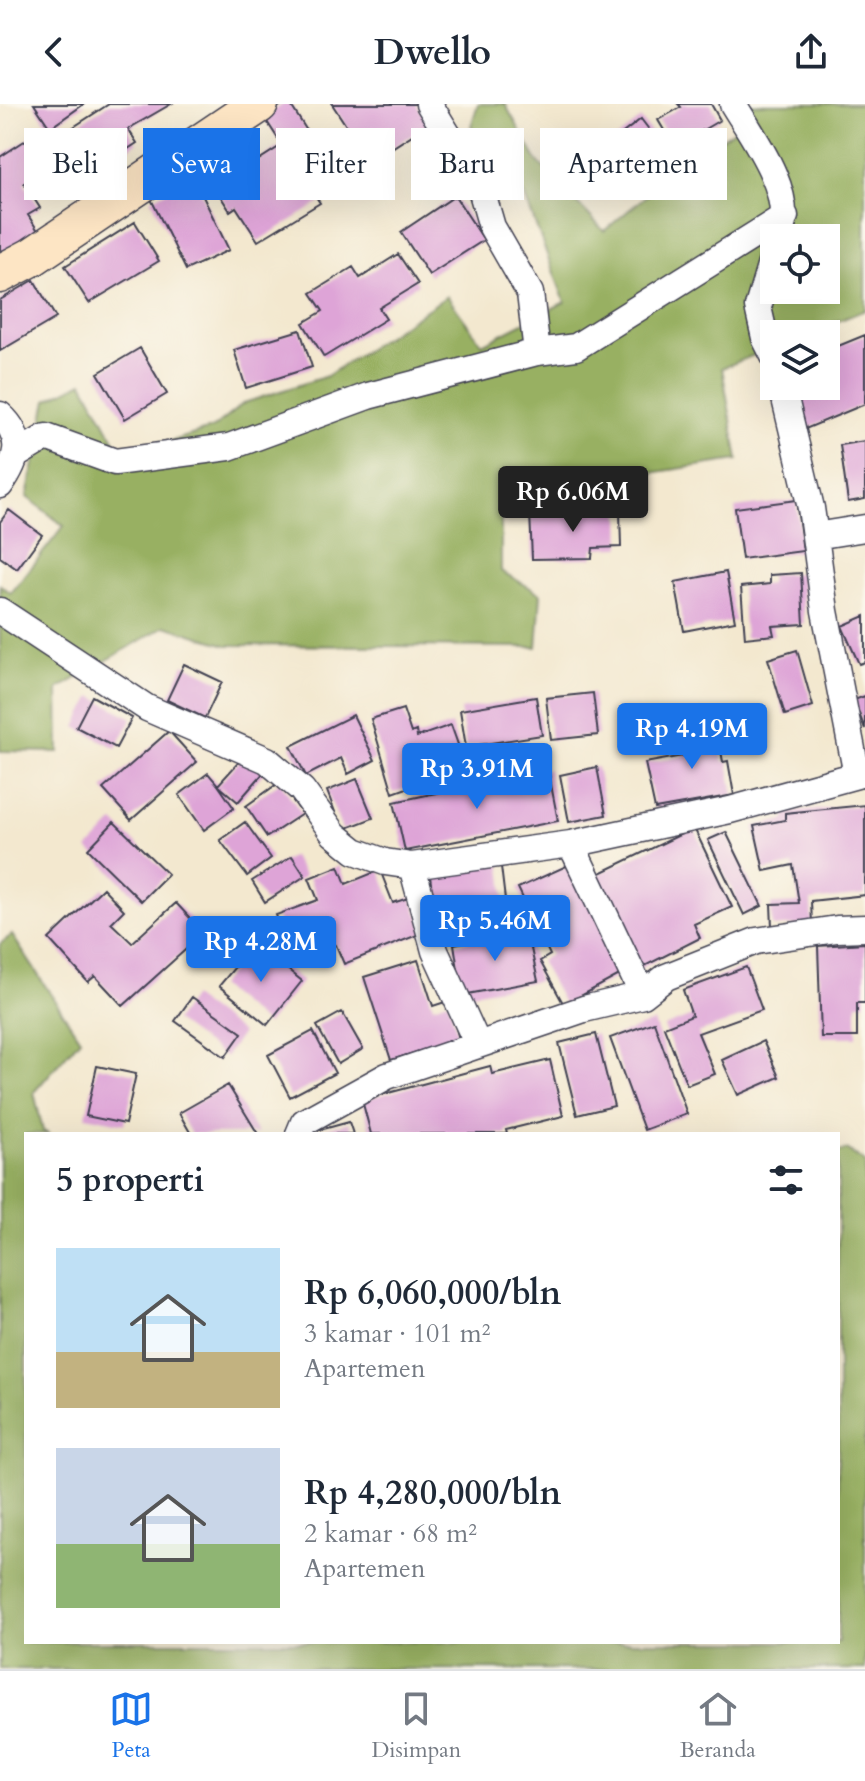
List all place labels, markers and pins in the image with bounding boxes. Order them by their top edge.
pin: Rp 6.06M [490,466,656,534]
pin: Rp 4.19M [609,703,775,771]
pin: Rp 3.91M [394,743,560,811]
pin: Rp 5.46M [412,895,578,963]
pin: Rp 4.28M [178,916,344,984]

